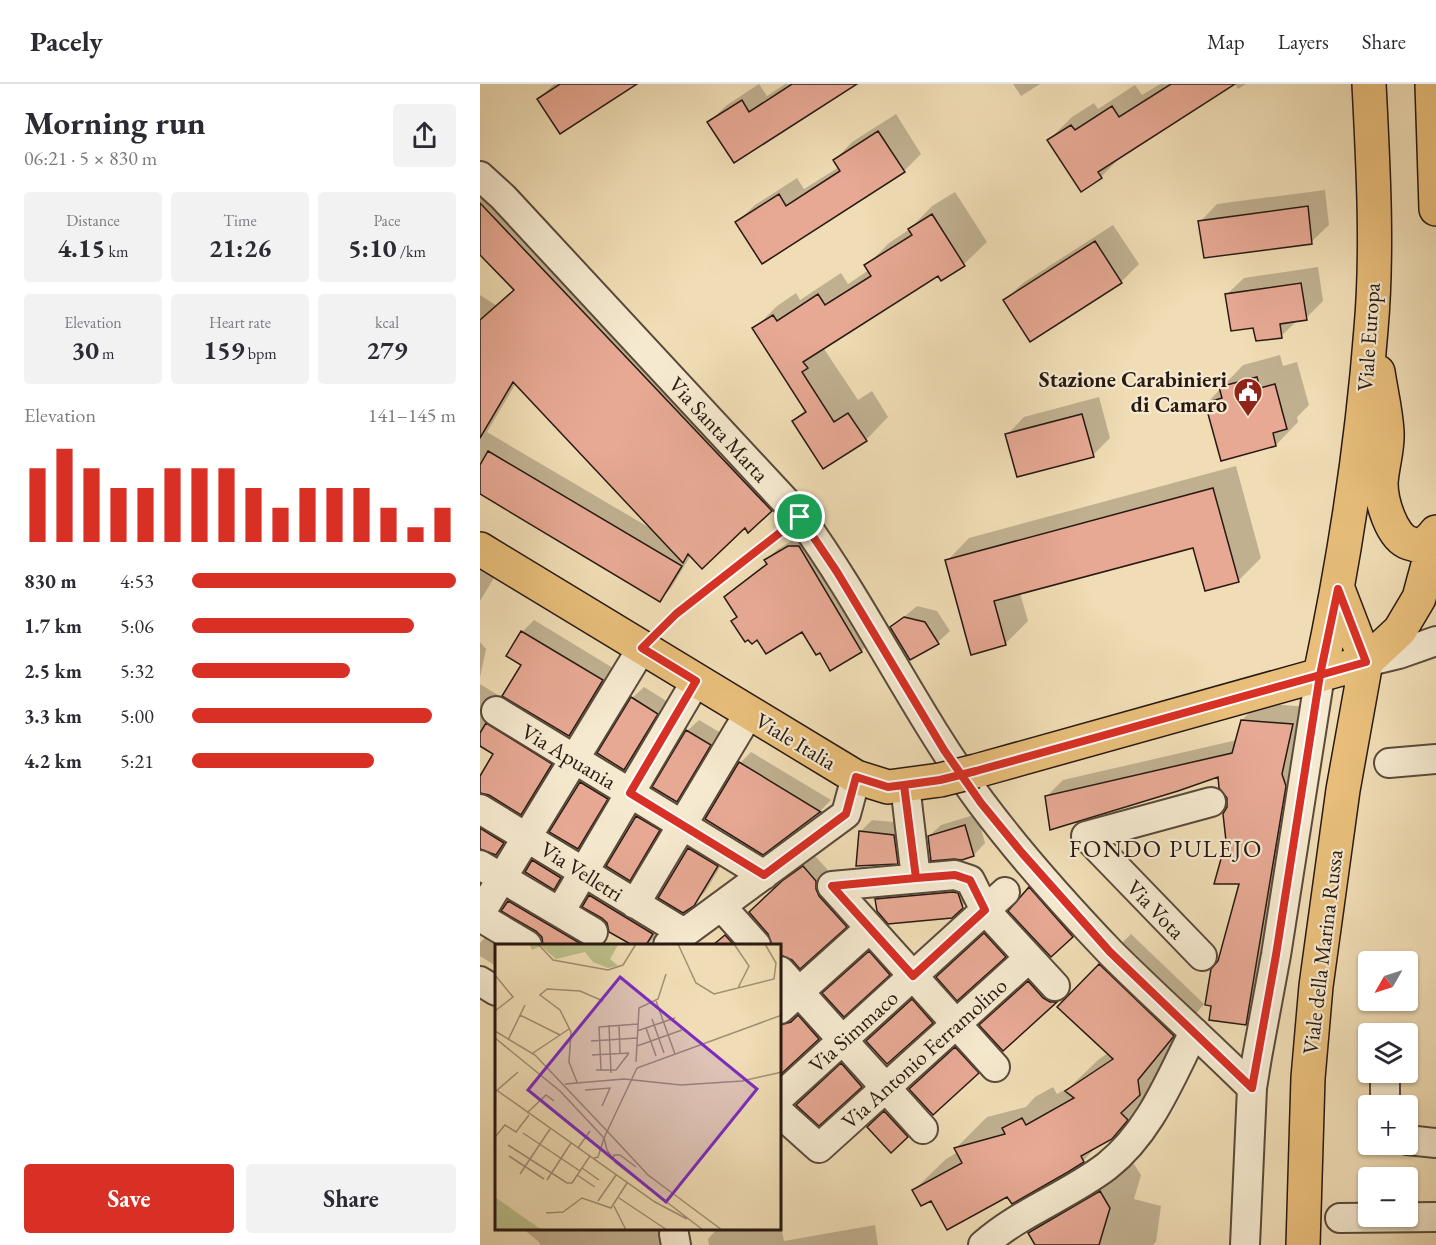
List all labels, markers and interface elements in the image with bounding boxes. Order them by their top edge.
text: Pacely [30,23,103,59]
text: Map [1207,28,1245,55]
text: Layers [1278,28,1329,55]
text: Share [1362,28,1406,55]
text: Morning run [24,101,206,144]
button: share [393,104,456,167]
text: 06:21 · 5 × 830 m [24,145,157,171]
text: Distance [66,210,120,231]
text: Time [223,210,257,231]
text: Pace [374,210,400,231]
text: 4.15 [58,231,105,265]
text: 21:26 [209,231,271,265]
text: 5:10 [348,231,397,265]
text: km [105,241,128,262]
text: /km [397,241,426,262]
street label: Viale Europa [1350,282,1387,392]
text: Elevation [64,312,122,333]
text: Heart rate [209,312,271,333]
text: kcal [375,312,399,333]
text: 30 [71,333,99,367]
text: 159 [203,333,245,367]
text: 279 [366,333,408,367]
text: m [99,343,115,364]
text: bpm [245,343,277,364]
place label: Stazione Carabinieri di Camaro [1039,365,1227,419]
street label: Via Santa Marta [662,370,775,489]
public building icon: Stazione Carabinieri di Camaro [1232,376,1264,418]
text: Elevation [24,402,96,428]
text: 141–145 m [368,402,456,428]
pin [774,491,825,542]
icon: arrive [783,500,816,533]
text: 830 m [24,568,77,594]
text: 4:53 [120,568,154,594]
text: 1.7 km [24,613,82,639]
text: 5:06 [120,613,154,639]
text: 2.5 km [24,658,82,684]
text: 5:32 [120,658,154,684]
text: 3.3 km [24,703,82,729]
text: 5:00 [120,703,154,729]
street label: Viale Italia [750,706,842,777]
street label: Via Apuania [516,717,622,796]
text: 4.2 km [24,748,82,774]
text: 5:21 [120,748,154,774]
district label: FONDO PULEJO [1069,833,1263,864]
street label: Via Velletri [535,835,629,908]
street label: Viale della Marina Russa [1296,848,1349,1056]
street label: Via Vota [1120,873,1191,945]
inset map [495,944,782,1230]
north arrow [1358,951,1418,1011]
map controls [1358,951,1418,1227]
street label: Via Antonio Ferramolino [835,971,1013,1136]
street label: Via Simmaco [802,983,904,1079]
button: layers [1358,1023,1418,1083]
button: + [1358,1095,1418,1155]
button: Save [24,1164,234,1233]
button: Share [246,1164,456,1233]
button: − [1358,1167,1418,1227]

